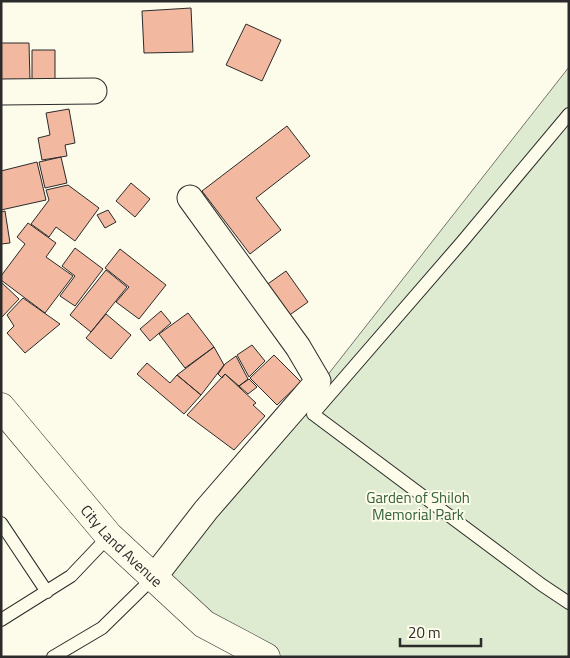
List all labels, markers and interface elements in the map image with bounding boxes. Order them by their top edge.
park label: Garden of Shiloh Memorial Park [366,486,470,526]
street label: City Land Avenue [76,499,168,592]
scale bar [400,616,481,648]
text: 20 m [408,621,441,644]

